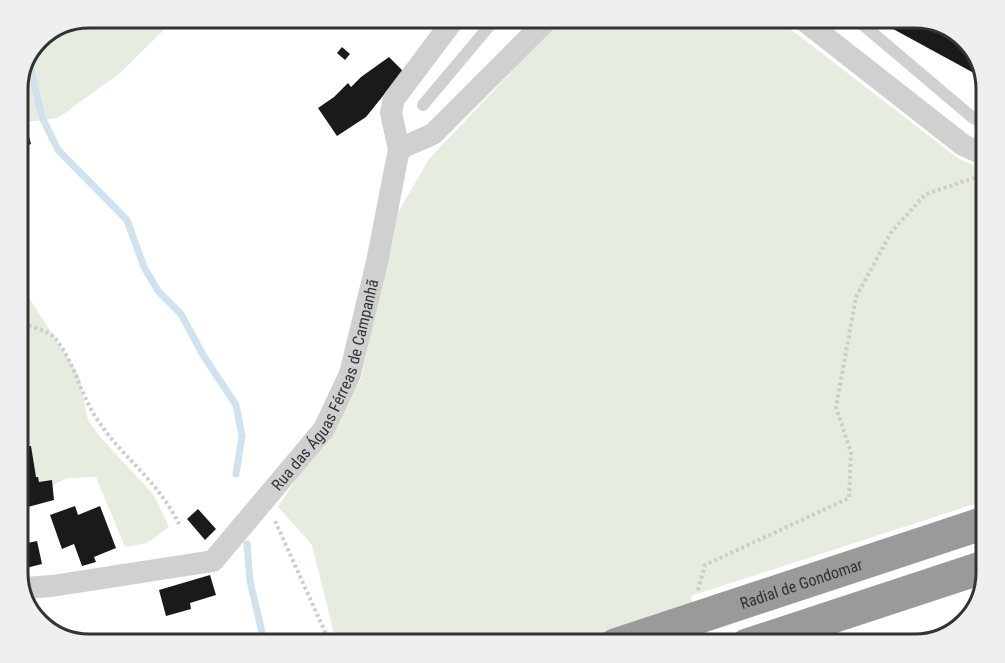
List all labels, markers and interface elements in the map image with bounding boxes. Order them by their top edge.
street label: Rua das Águas Férreas de Campanhã [268,277,383,494]
street label: Radial de Gondomar [738,555,865,613]

